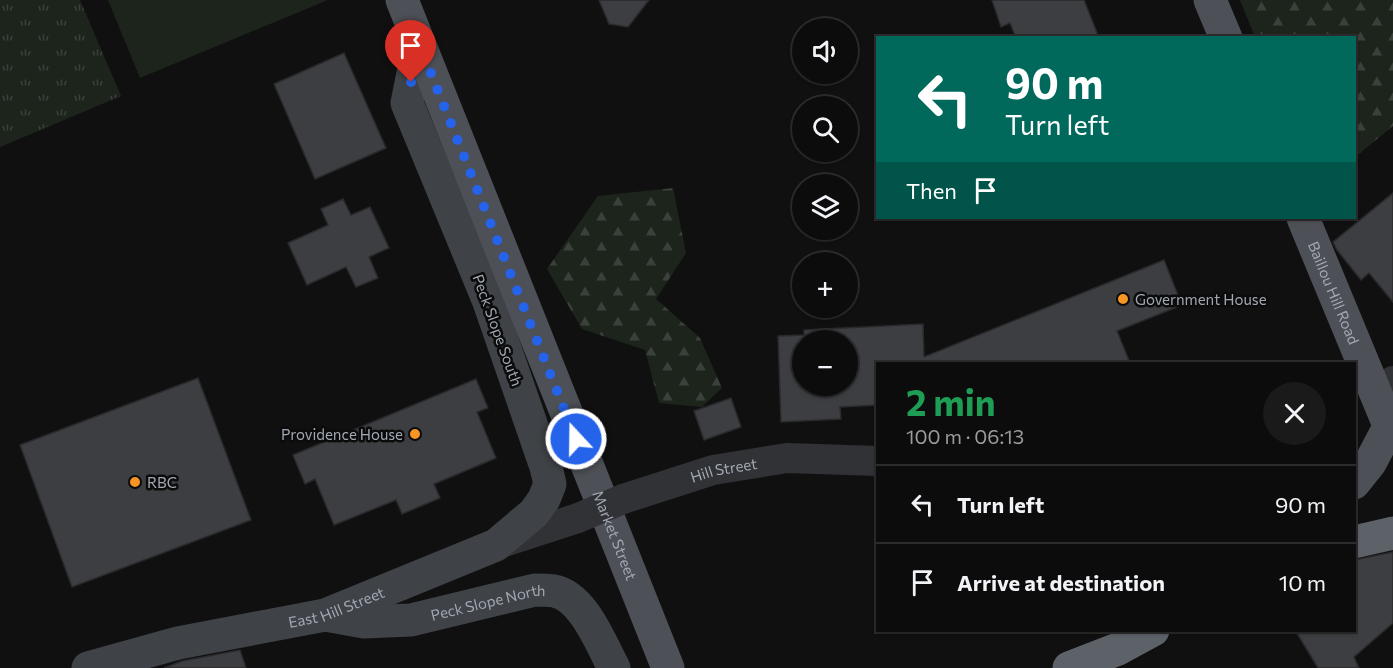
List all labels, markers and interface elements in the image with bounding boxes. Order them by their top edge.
map controls [792,18,858,396]
button: sound [792,18,858,84]
pin [385,20,436,82]
icon: arrive [394,29,427,62]
text: 90 m [1005,56,1104,108]
icon: left [906,60,984,138]
button: search [792,96,858,162]
text: Turn left [1005,108,1109,141]
button: layers [792,174,858,240]
icon: arrive [969,174,1002,207]
text: Then [906,177,957,204]
street label: Baillou Hill Road [1305,239,1363,347]
button: + [792,252,858,318]
street label: Peck Slope South [469,272,527,388]
place label: Government House [1135,290,1267,308]
marker: Government House [1116,292,1130,306]
button: − [792,330,858,396]
text: 2 min [906,379,996,423]
button: close [1263,382,1326,445]
position arrow [544,407,608,471]
text: 100 m · 06:13 [906,424,1024,448]
place label: Providence House [281,425,403,443]
marker: Providence House [408,427,422,441]
street label: Hill Street [688,454,758,486]
place label: RBC [147,473,177,491]
marker: RBC [128,475,142,489]
street label: Market Street [589,488,641,583]
icon: left [906,488,939,521]
text: Turn left [957,491,1044,518]
text: 90 m [1275,491,1326,518]
icon: arrive [906,566,939,599]
text: Arrive at destination [957,569,1165,596]
text: 10 m [1279,569,1326,596]
street label: Peck Slope North [429,581,546,624]
street label: East Hill Street [287,583,387,631]

